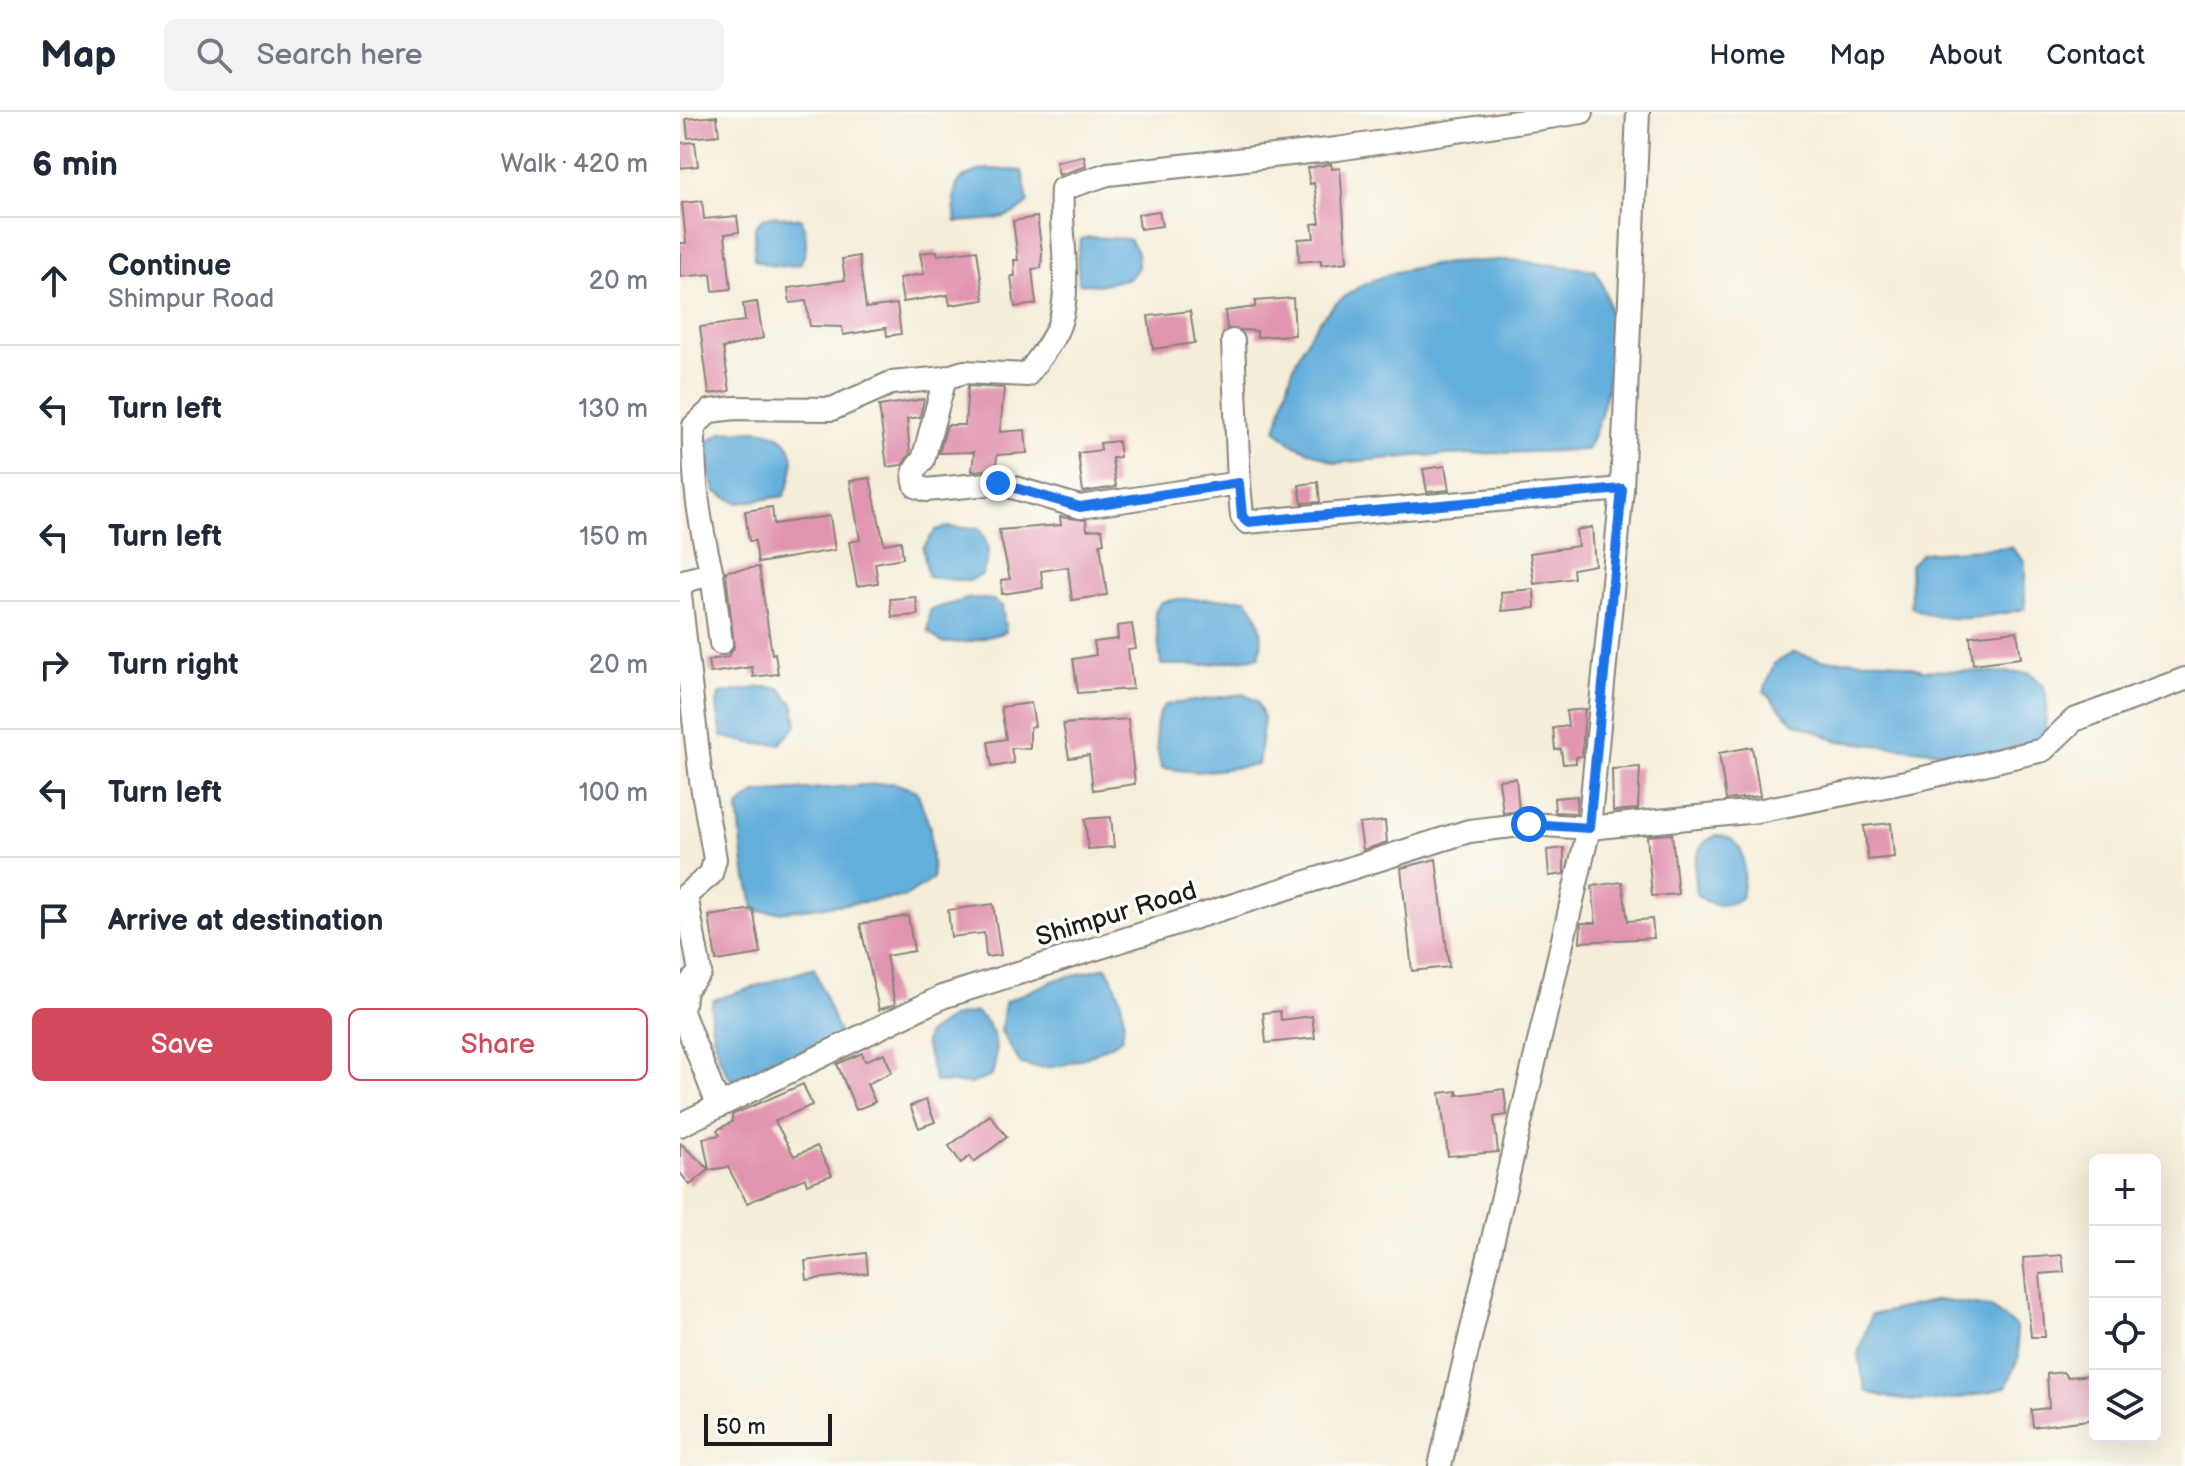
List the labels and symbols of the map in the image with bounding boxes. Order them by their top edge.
route end [980,465,1016,501]
route start [1511,806,1547,842]
street label: Shimpur Road [1032,875,1200,954]
scale bar [704,1410,832,1446]

